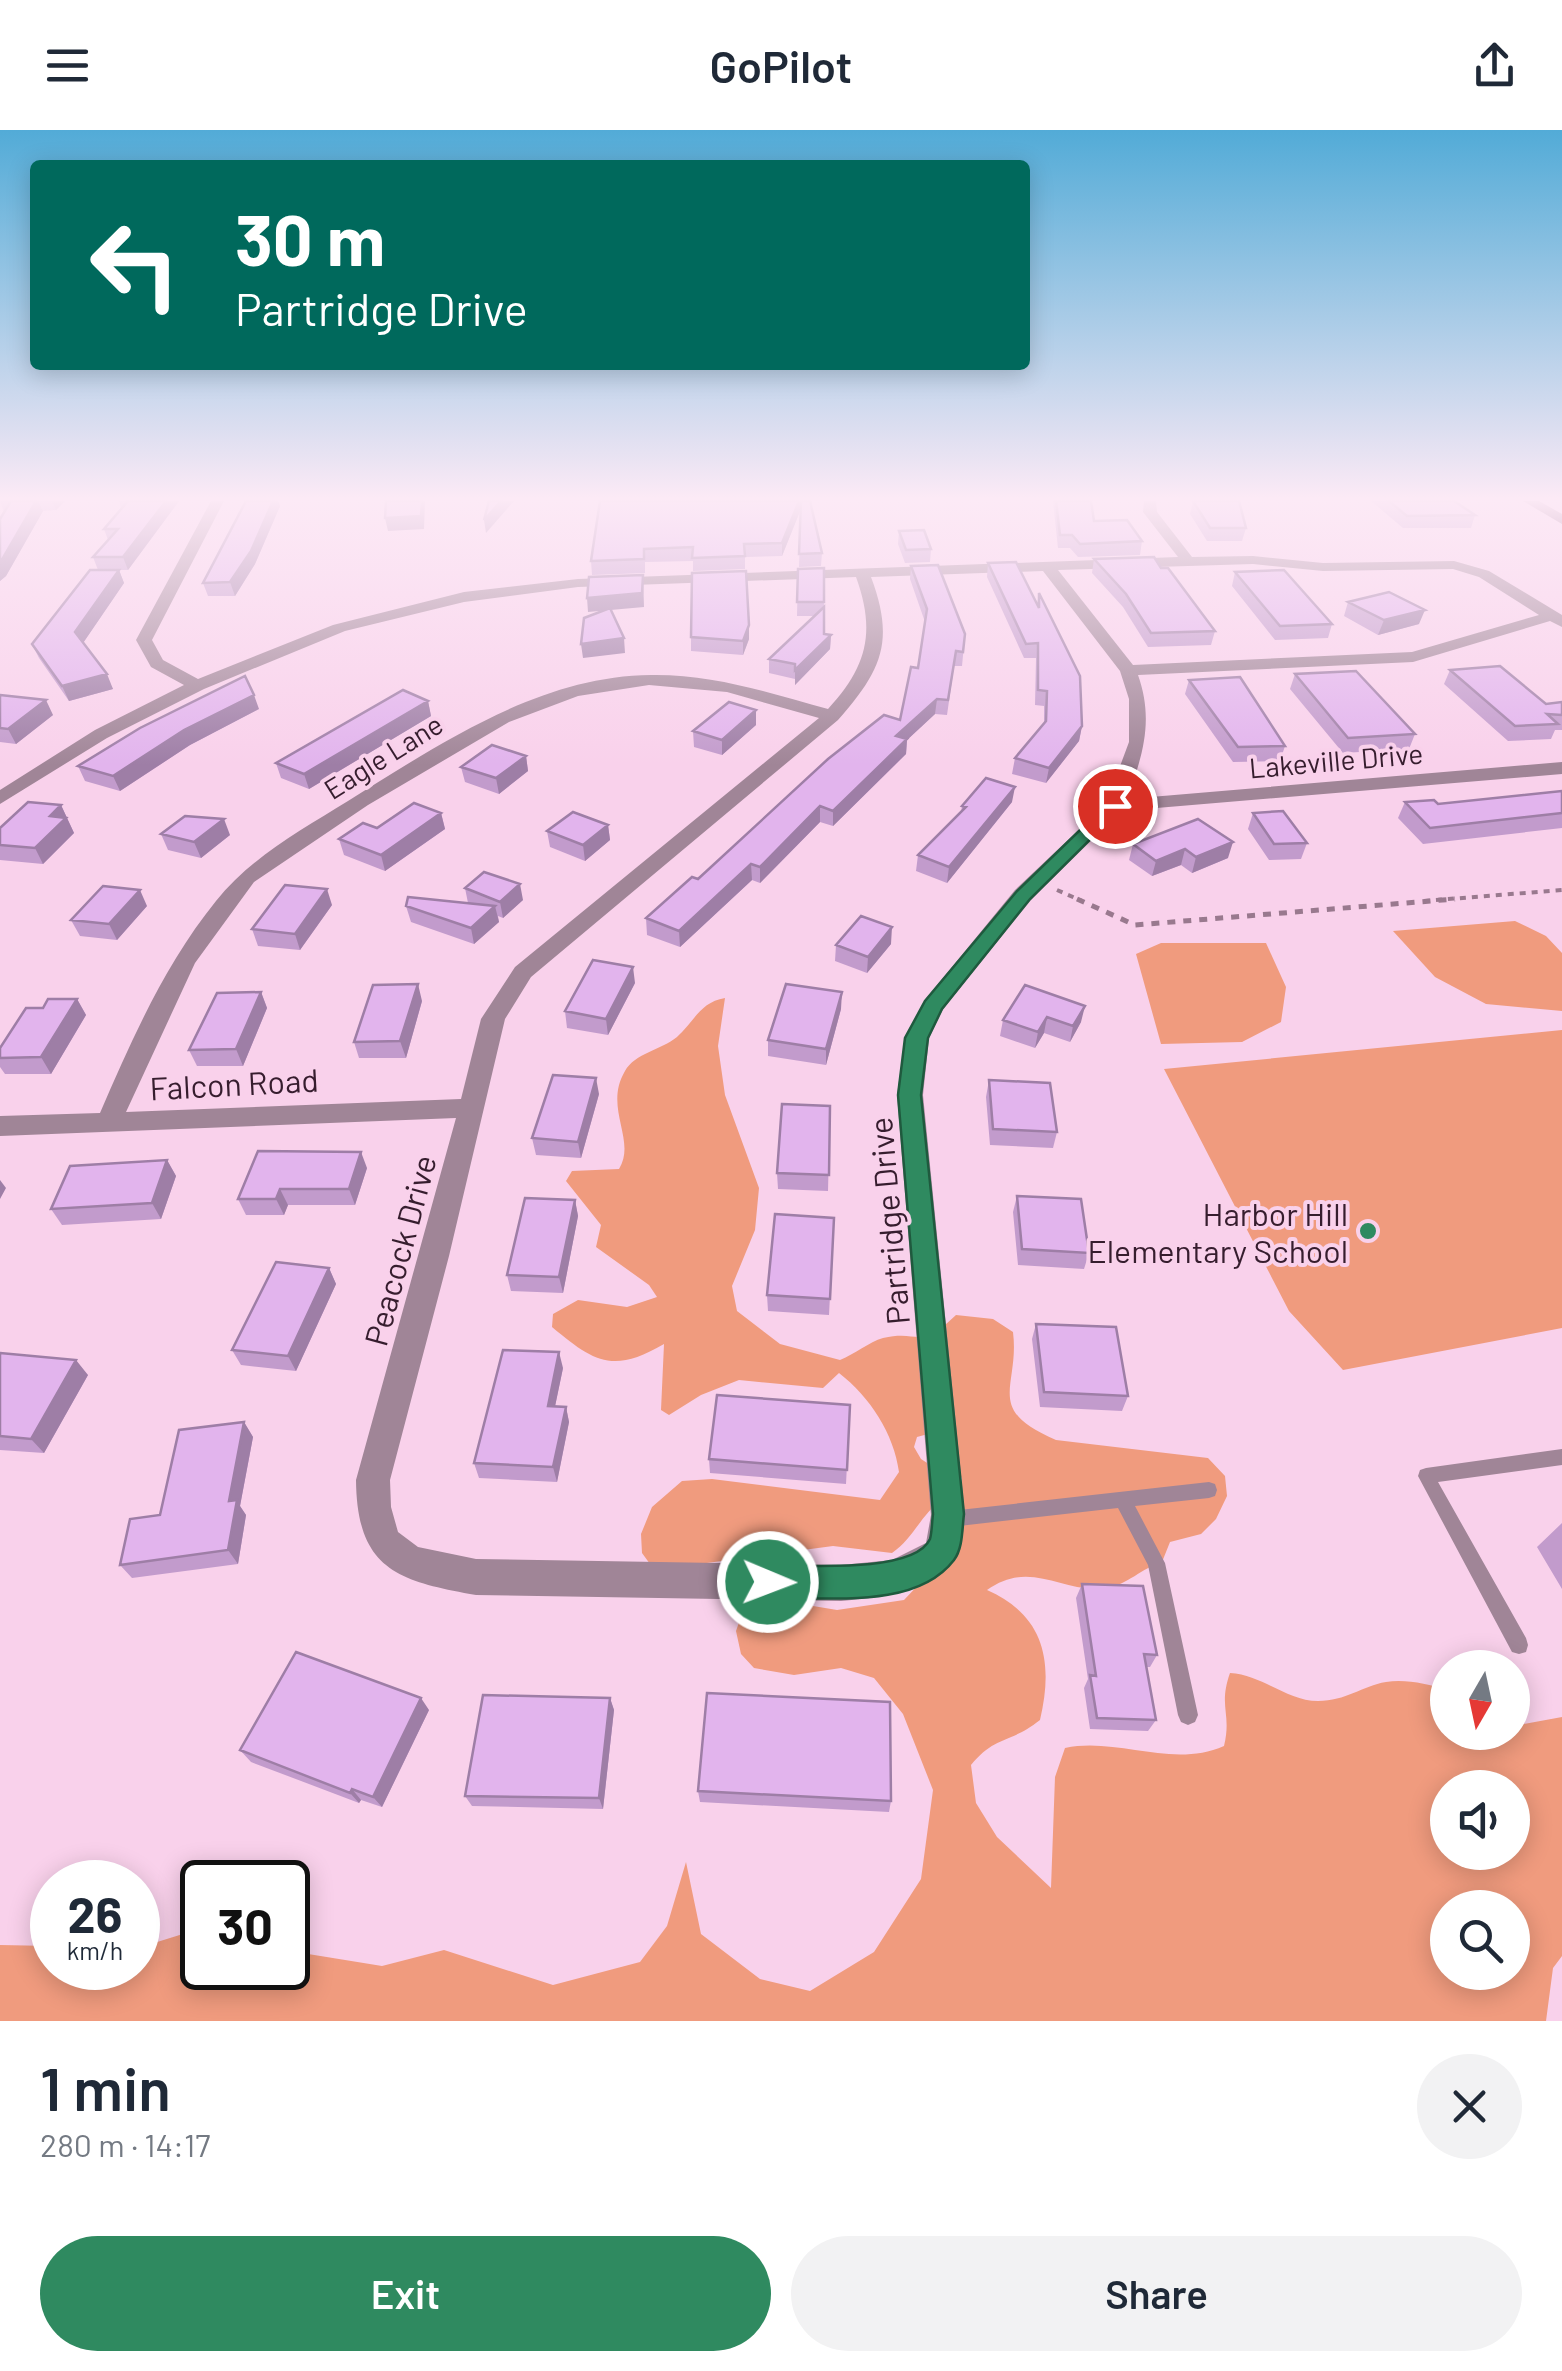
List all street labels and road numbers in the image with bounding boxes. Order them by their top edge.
street label: Eagle Lane [317,706,449,806]
street label: Lakeville Drive [1248,735,1424,785]
street label: Falcon Road [148,1060,320,1106]
street label: Partridge Drive [860,1116,916,1326]
street label: Peacock Drive [355,1150,443,1350]

